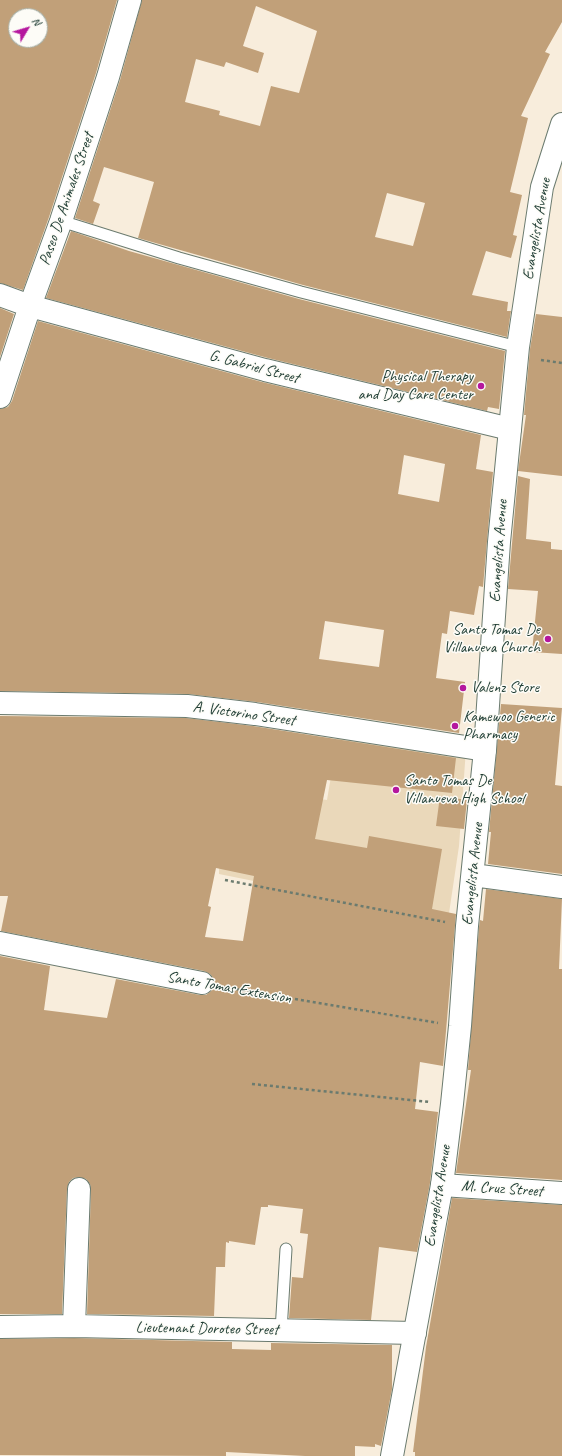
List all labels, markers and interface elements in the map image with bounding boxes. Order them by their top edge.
north arrow [8,8,48,48]
text: N [29,14,44,28]
street label: Paseo De Animales Street [35,130,99,268]
street label: Evangelista Avenue [519,177,555,281]
street label: G. Gabriel Street [207,346,301,388]
place label: Physical Therapy and Day Care Center [358,367,473,405]
marker: Physical Therapy and Day Care Center [476,381,486,391]
street label: Evangelista Avenue [486,499,512,603]
place label: Santo Tomas De Villanueva Church [443,620,540,658]
marker: Santo Tomas De Villanueva Church [543,634,553,644]
place label: Valenz Store [471,678,539,698]
marker: Valenz Store [458,683,468,693]
street label: A. Victorino Street [192,697,296,731]
place label: Kamewoo Generic Pharmacy [463,707,555,745]
marker: Kamewoo Generic Pharmacy [450,721,460,731]
place label: Santo Tomas De Villanueva High School [404,771,524,809]
marker: Santo Tomas De Villanueva High School [391,785,401,795]
street label: Evangelista Avenue [458,822,488,926]
street label: Santo Tomas Extension [165,968,293,1008]
street label: Evangelista Avenue [420,1144,456,1248]
street label: M. Cruz Street [461,1177,543,1201]
street label: Lieutenant Doroteo Street [135,1318,279,1340]

